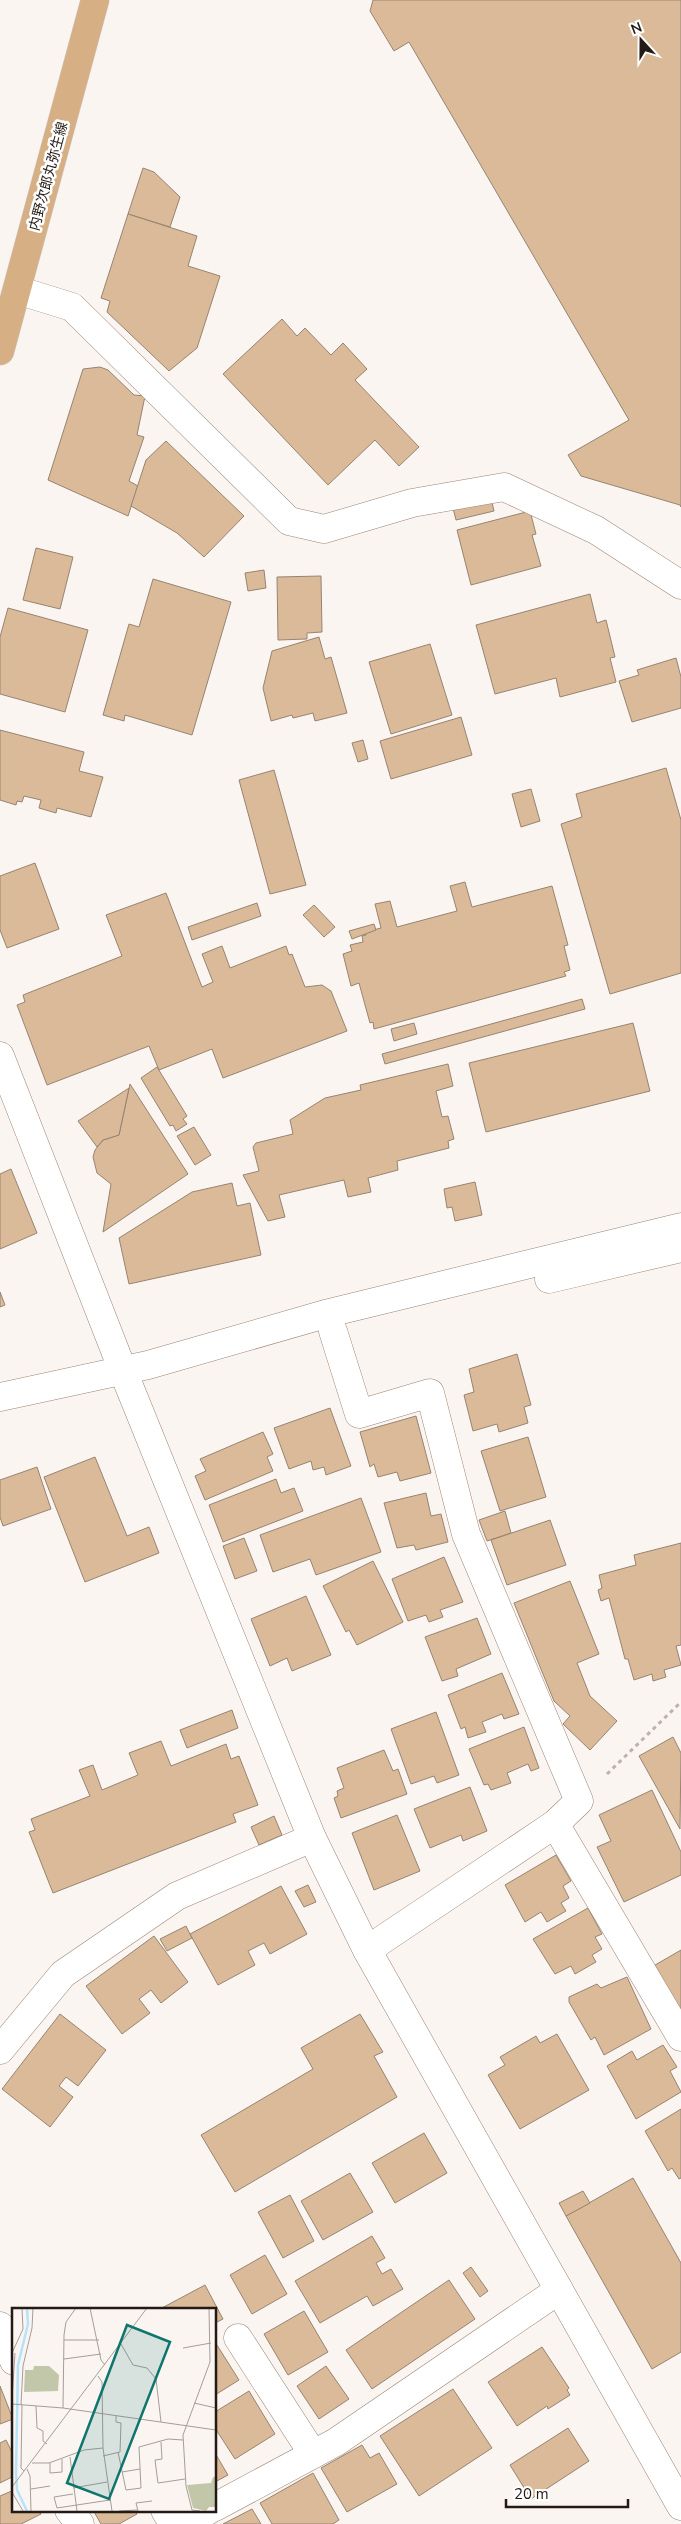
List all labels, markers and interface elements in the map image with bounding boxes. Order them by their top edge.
north arrow [616,15,666,65]
text: N [628,18,645,39]
street label: 内野次郎丸弥生線 [25,120,72,233]
inset map [12,2308,216,2512]
scale bar [506,2476,628,2508]
text: 20 m [514,2484,549,2504]

